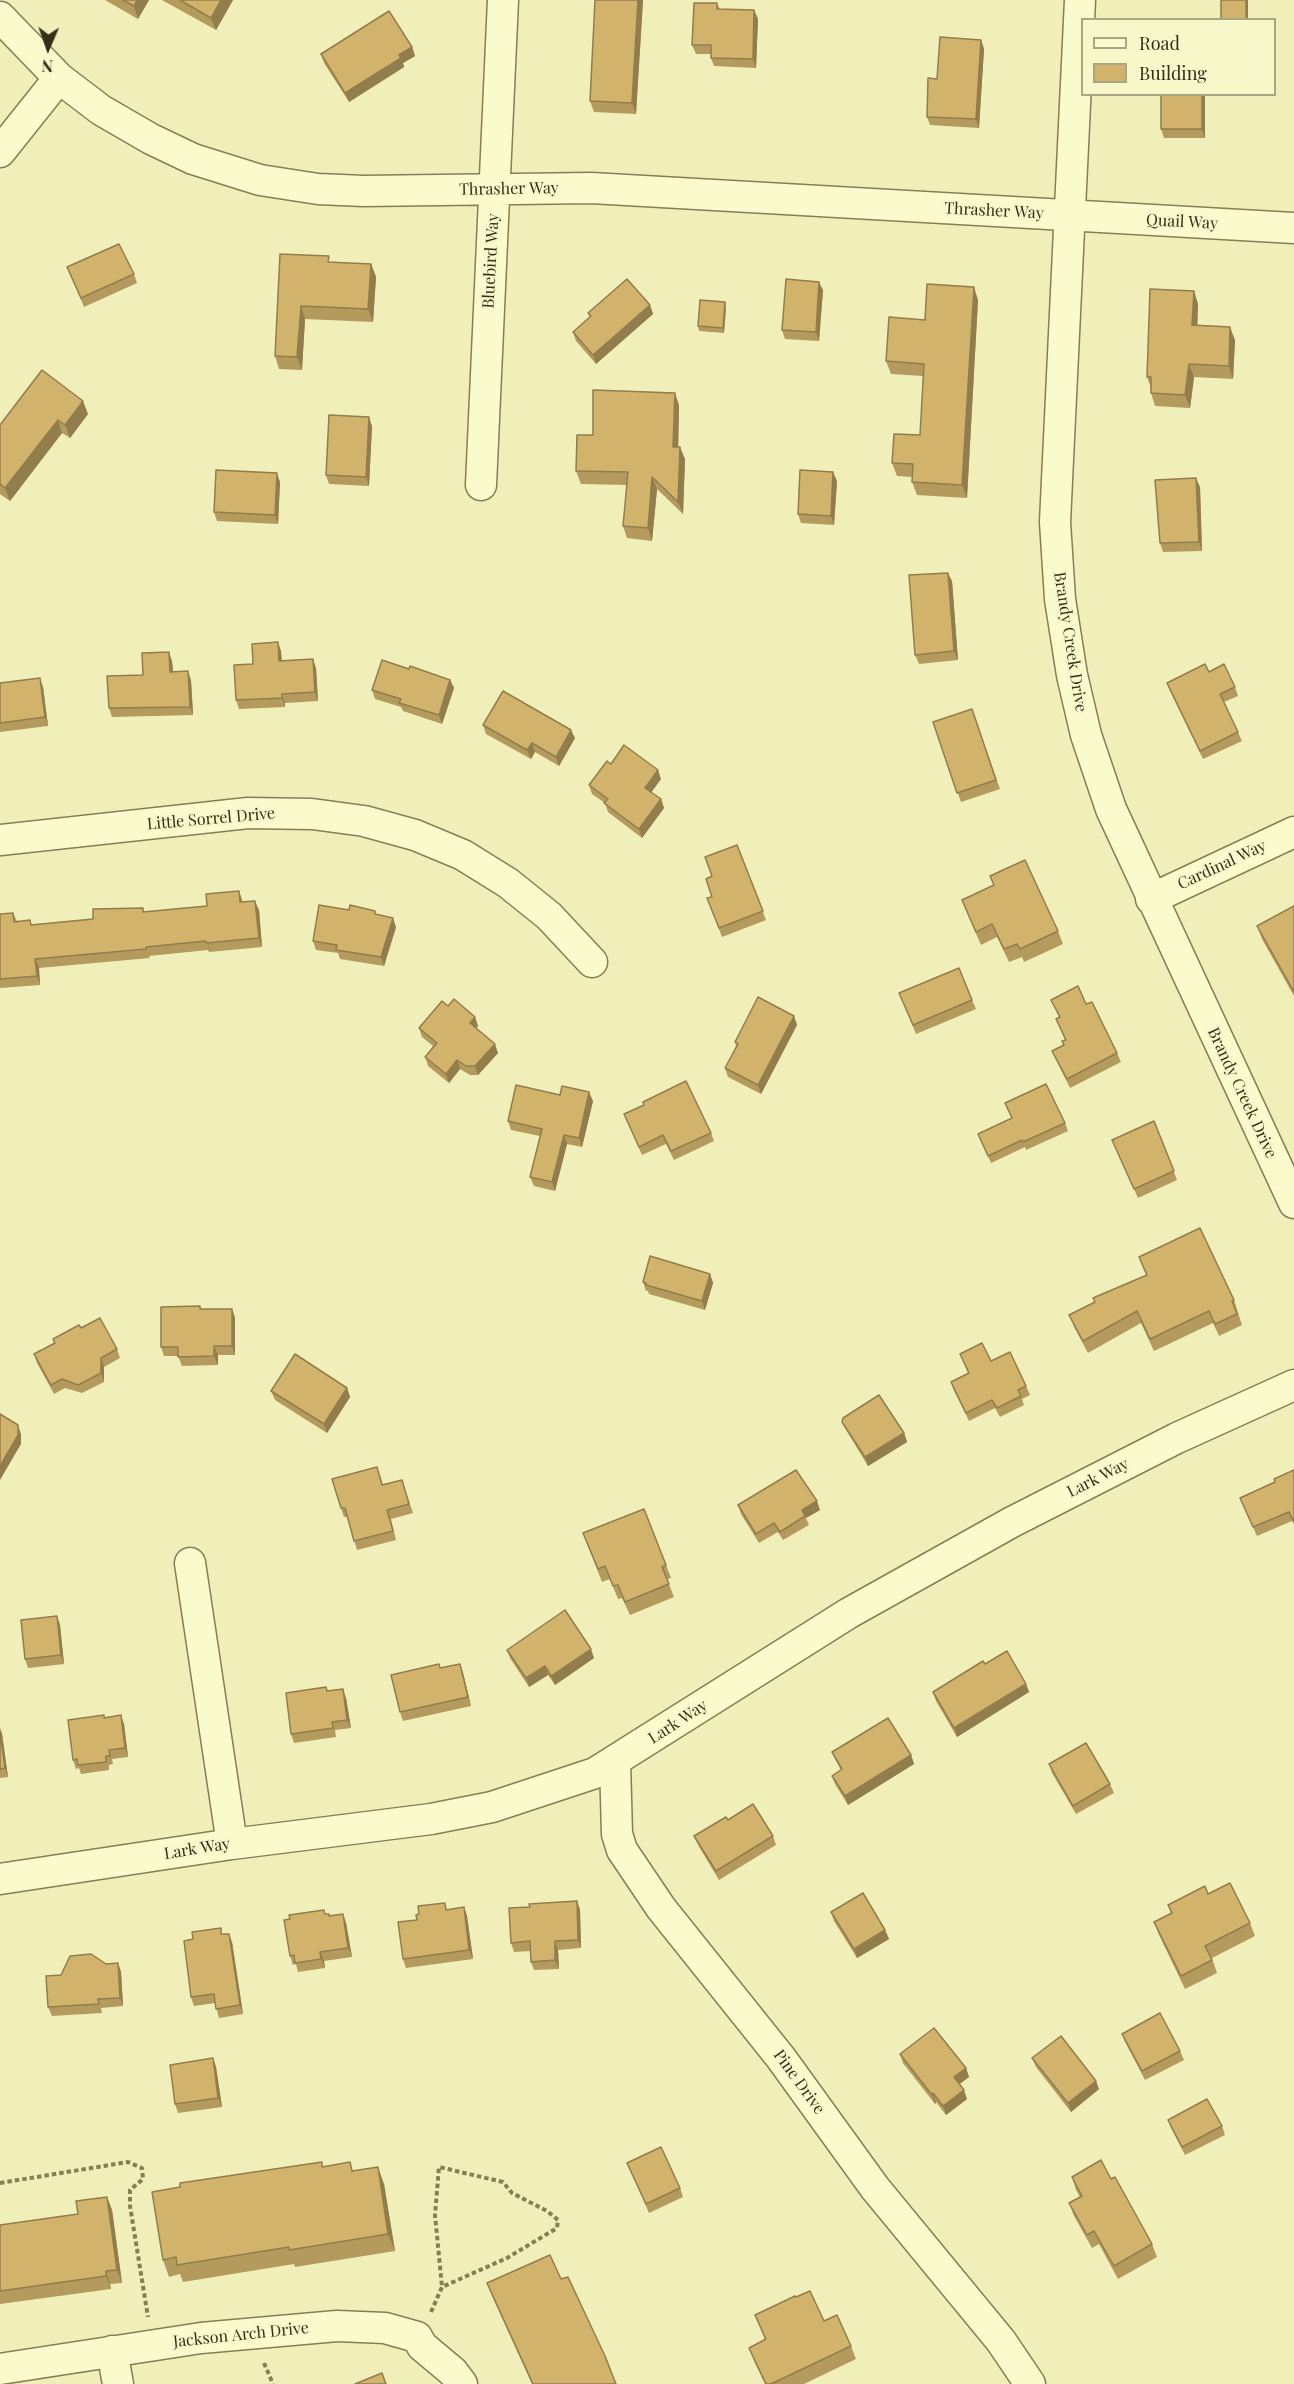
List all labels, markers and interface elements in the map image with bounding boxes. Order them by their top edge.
north arrow [18,18,78,78]
legend [1081,18,1276,96]
text: Road [1139,31,1180,55]
text: N [41,56,53,77]
text: Building [1139,61,1207,85]
street label: Thrasher Way [459,179,559,199]
street label: Thrasher Way [944,199,1044,223]
street label: Quail Way [1146,211,1218,233]
street label: Bluebird Way [479,213,503,309]
street label: Brandy Creek Drive [1049,570,1091,714]
street label: Little Sorrel Drive [146,804,276,834]
street label: Cardinal Way [1175,836,1269,894]
street label: Brandy Creek Drive [1203,1025,1281,1161]
street label: Lark Way [1064,1454,1132,1502]
street label: Lark Way [645,1696,711,1748]
street label: Lark Way [163,1834,231,1864]
street label: Pine Drive [769,2046,829,2118]
street label: Jackson Arch Drive [172,2318,310,2352]

